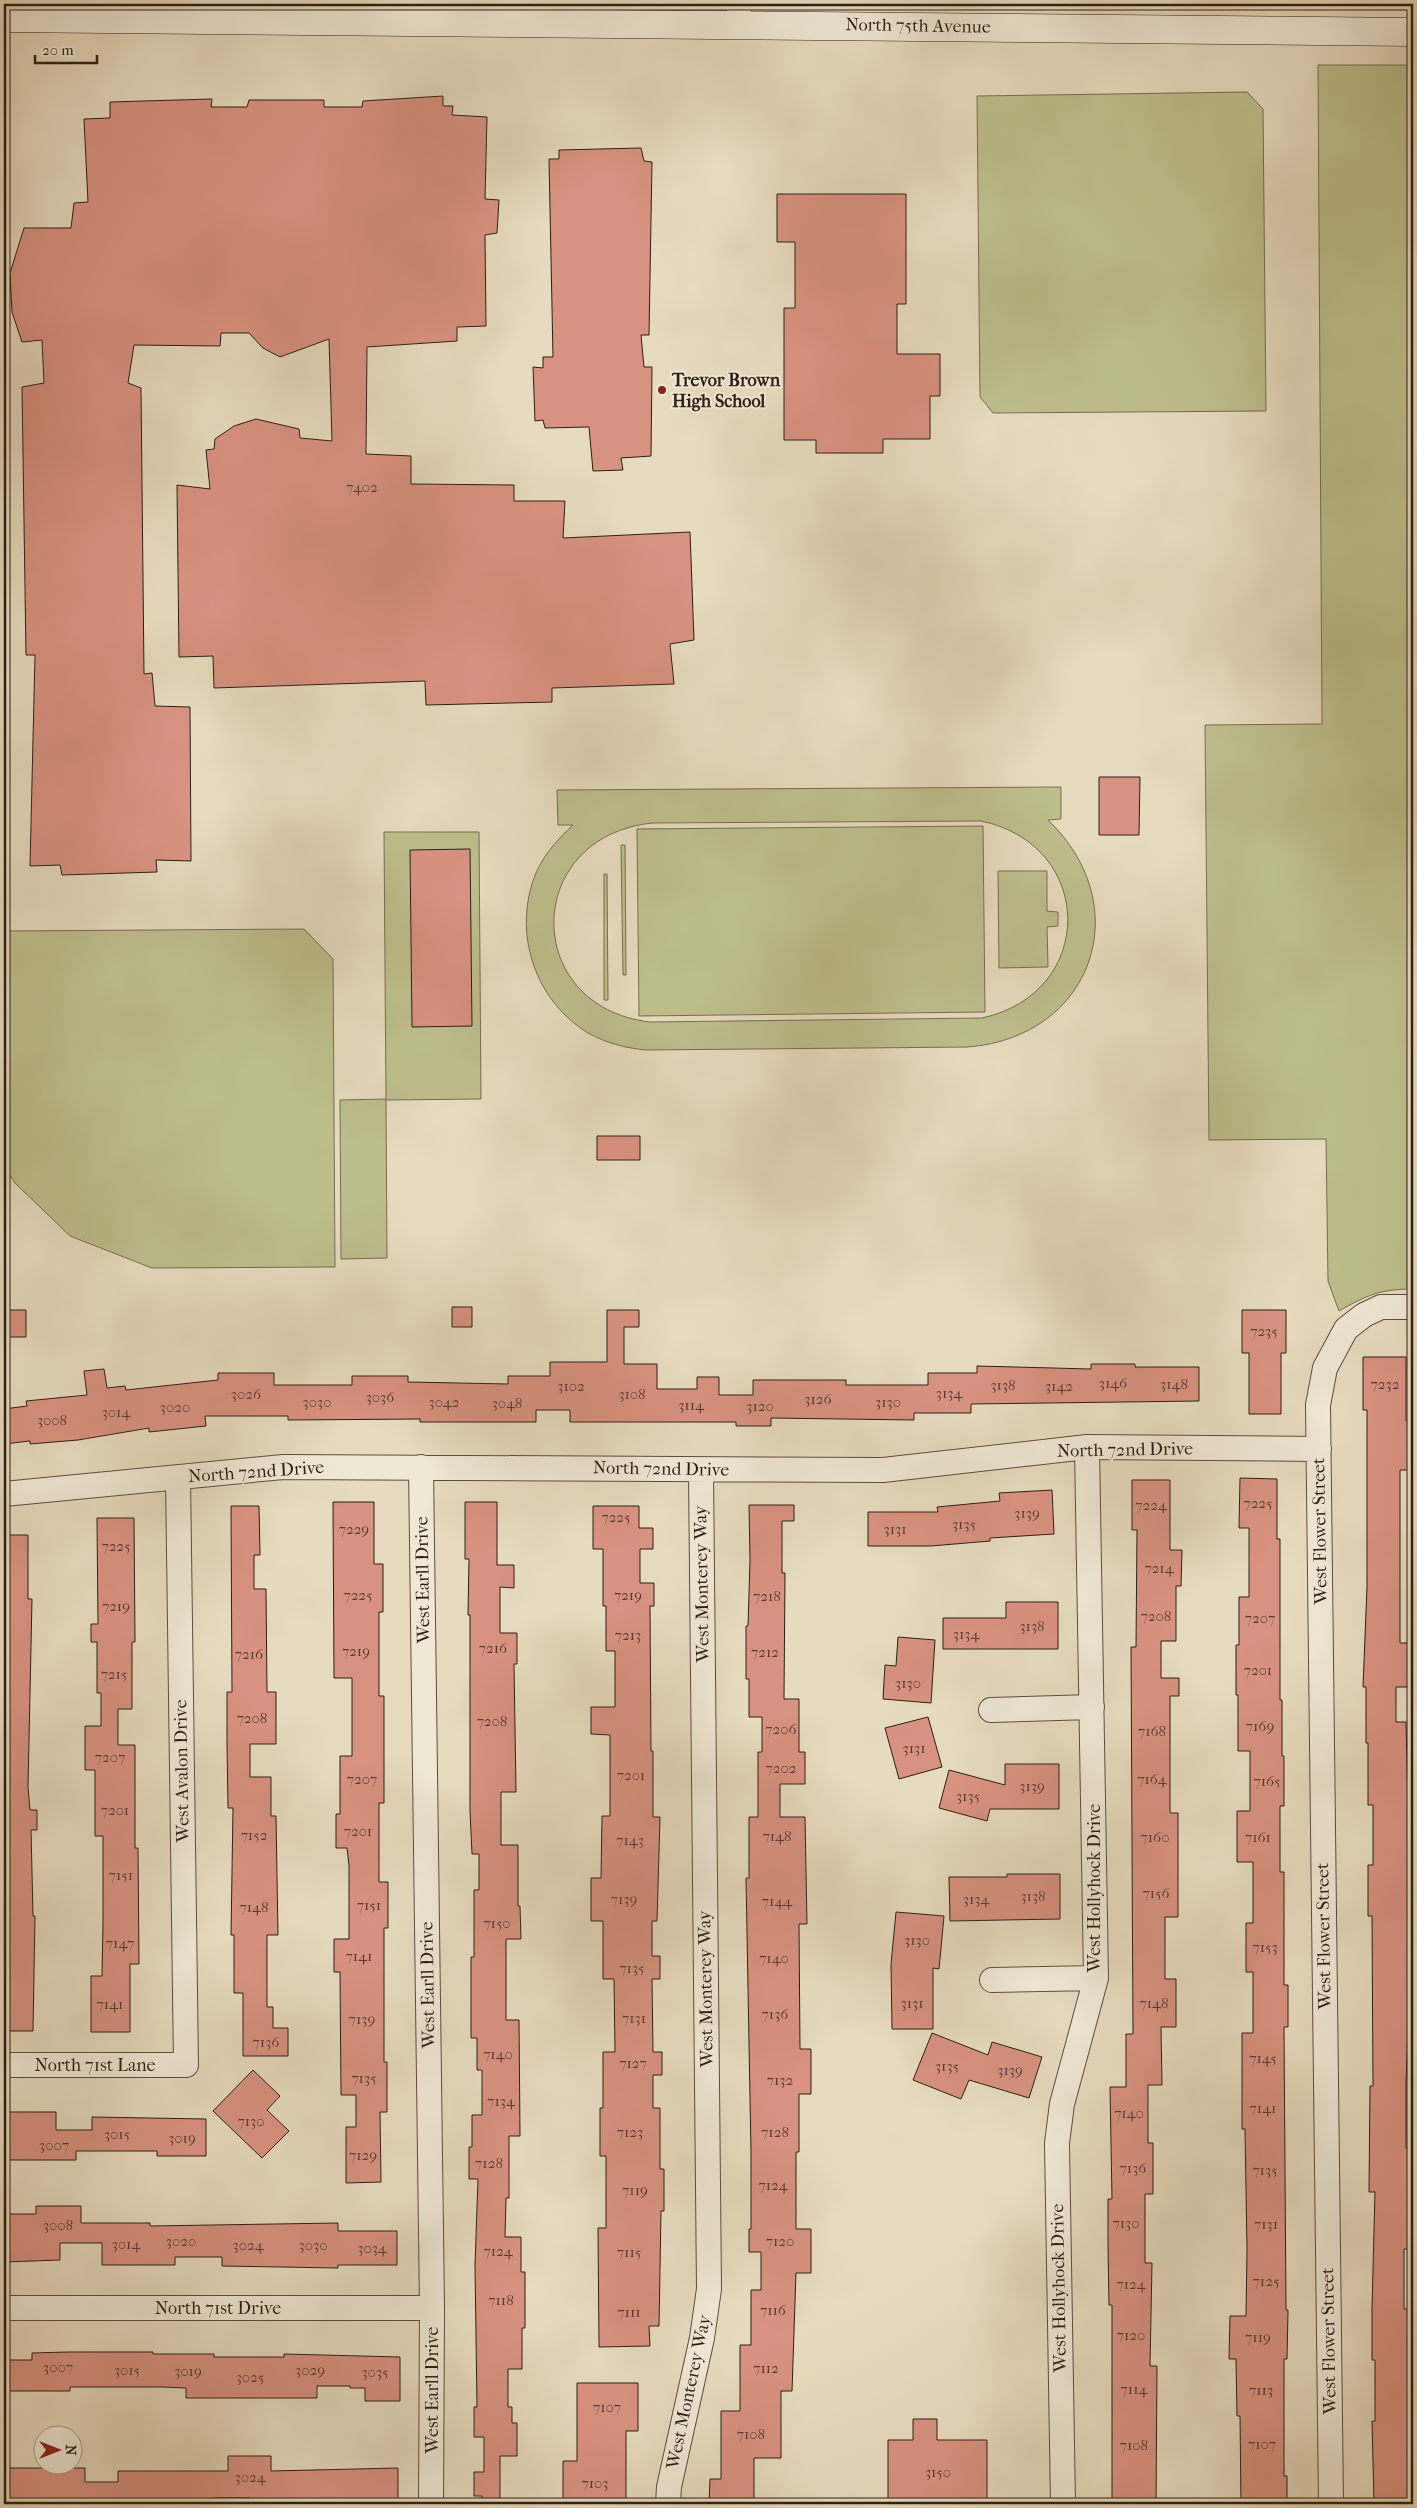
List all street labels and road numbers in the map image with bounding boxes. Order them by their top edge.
street label: North 75th Avenue [845,14,991,38]
street label: North 72nd Drive [1057,1438,1193,1462]
street label: North 72nd Drive [187,1457,325,1487]
street label: North 72nd Drive [593,1457,729,1481]
street label: West Flower Street [1308,1457,1332,1606]
street label: West Monterey Way [690,1504,714,1664]
street label: West Earll Drive [411,1516,435,1645]
street label: West Avalon Drive [170,1699,194,1844]
street label: West Hollyhock Drive [1084,1804,1105,1973]
street label: West Flower Street [1312,1862,1336,2011]
street label: West Monterey Way [694,1909,718,2069]
street label: West Earll Drive [416,1921,440,2050]
street label: North 71st Lane [34,2055,156,2076]
street label: West Hollyhock Drive [1047,2203,1071,2373]
street label: West Flower Street [1317,2267,1341,2416]
street label: North 71st Drive [155,2298,281,2319]
street label: West Monterey Way [662,2312,716,2472]
street label: West Earll Drive [422,2326,443,2454]

